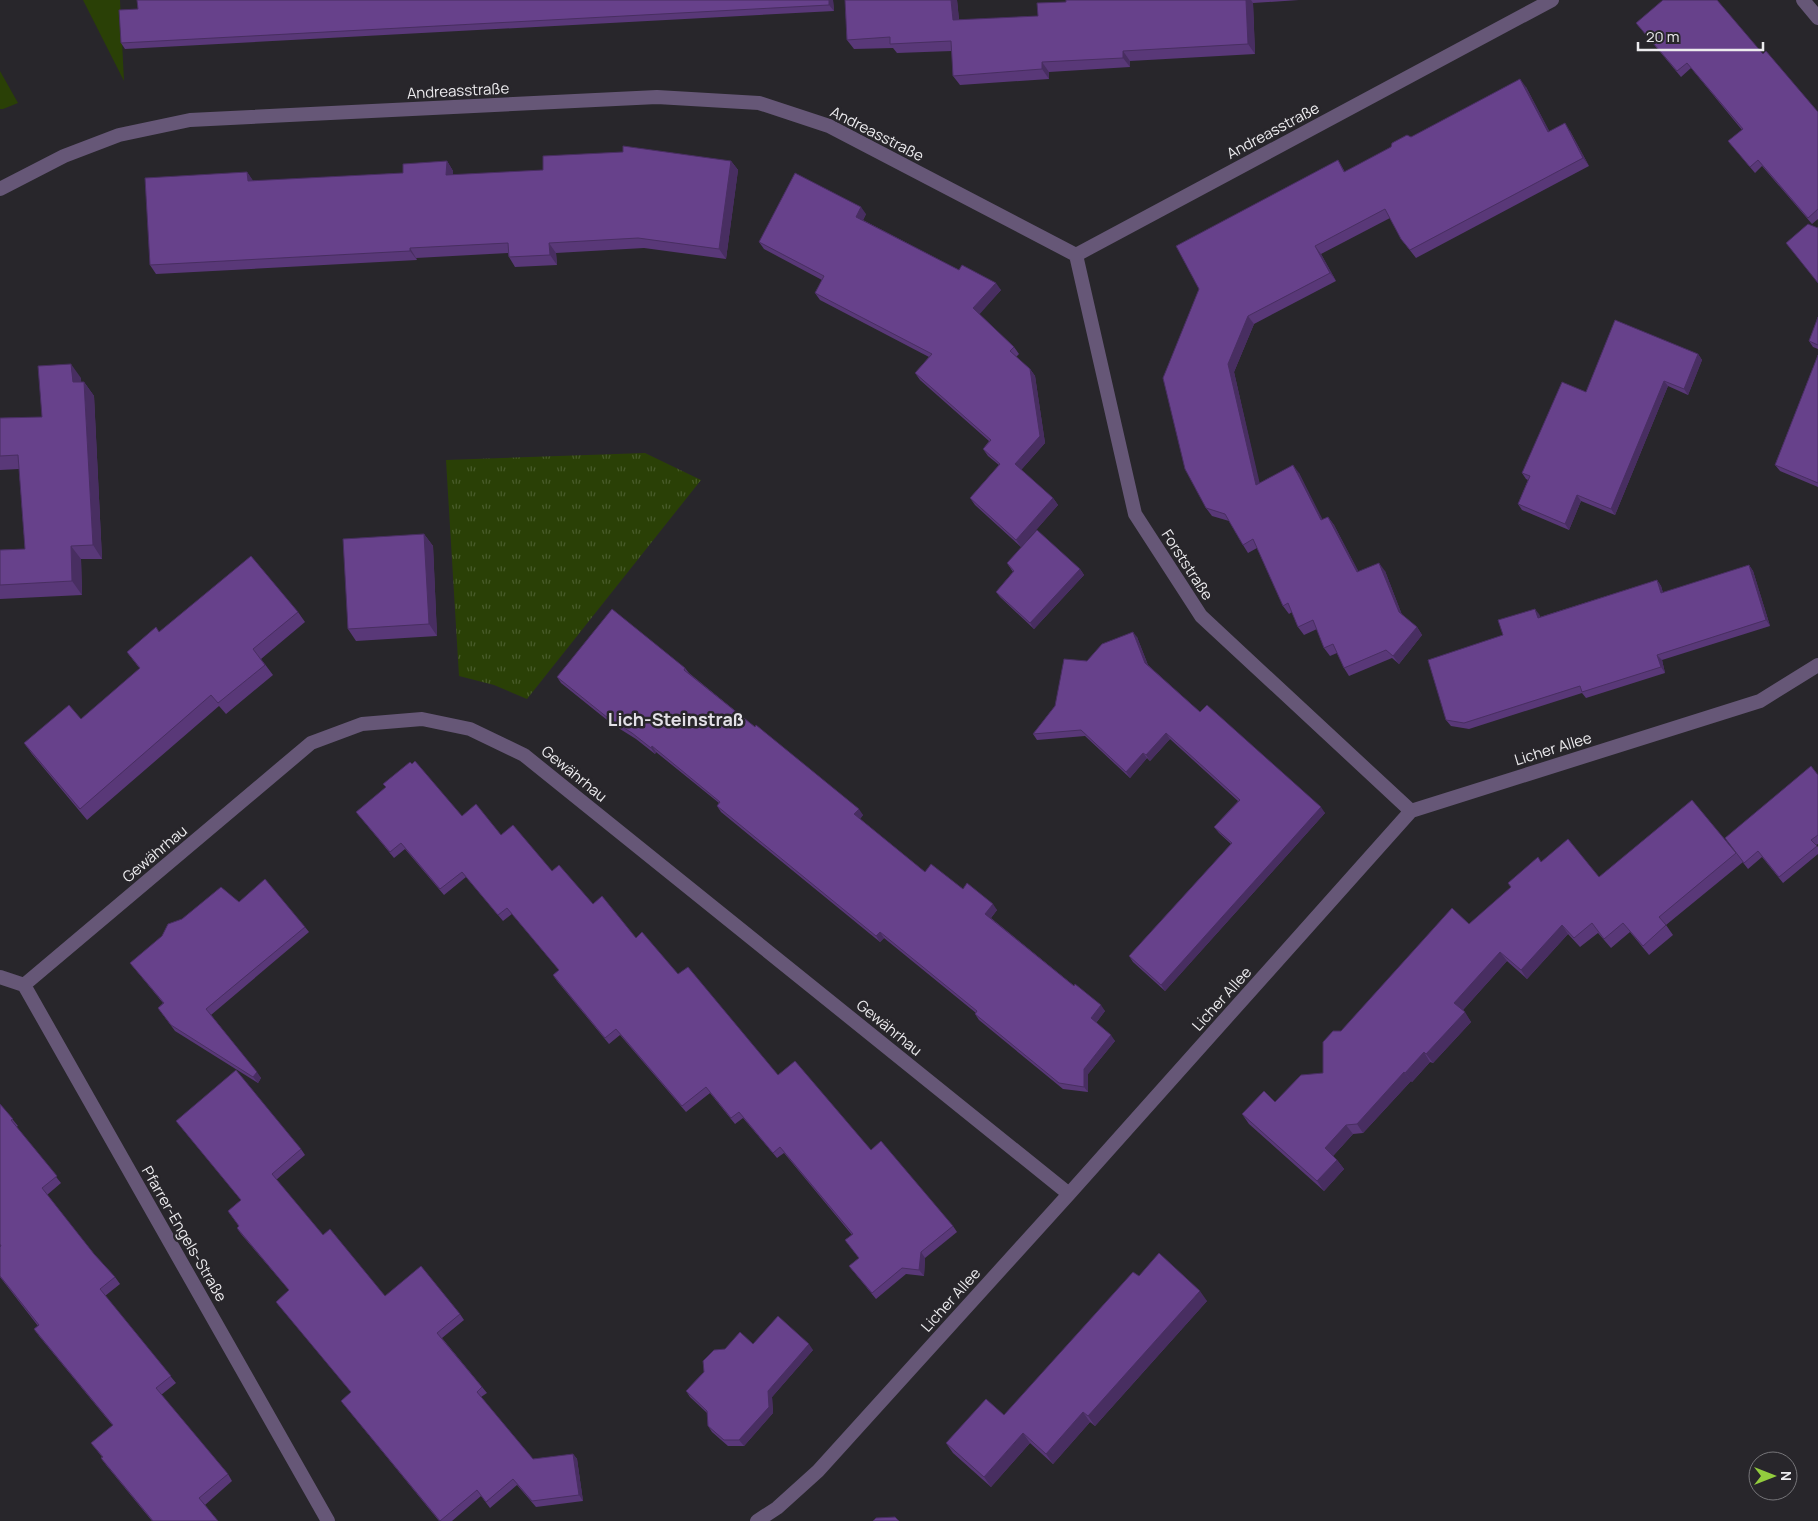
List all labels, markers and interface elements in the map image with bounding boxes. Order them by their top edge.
scale bar [1638,20,1763,52]
text: 20 m [1646,26,1679,47]
street label: Andreasstraße [406,77,510,104]
street label: Andreasstraße [1223,97,1323,164]
street label: Andreasstraße [827,101,928,166]
street label: Forststraße [1157,525,1218,604]
district label: Lich-Steinstraß [608,707,744,731]
street label: Licher Allee [1512,727,1594,770]
street label: Gewährhau [537,741,612,807]
street label: Gewährhau [118,820,192,887]
street label: Licher Allee [1187,962,1256,1035]
street label: Gewährhau [852,995,927,1061]
street label: Pfarrer-Engels-Straße [137,1162,232,1306]
street label: Licher Allee [916,1263,985,1336]
north arrow [1748,1451,1798,1501]
text: N [1777,1471,1796,1481]

